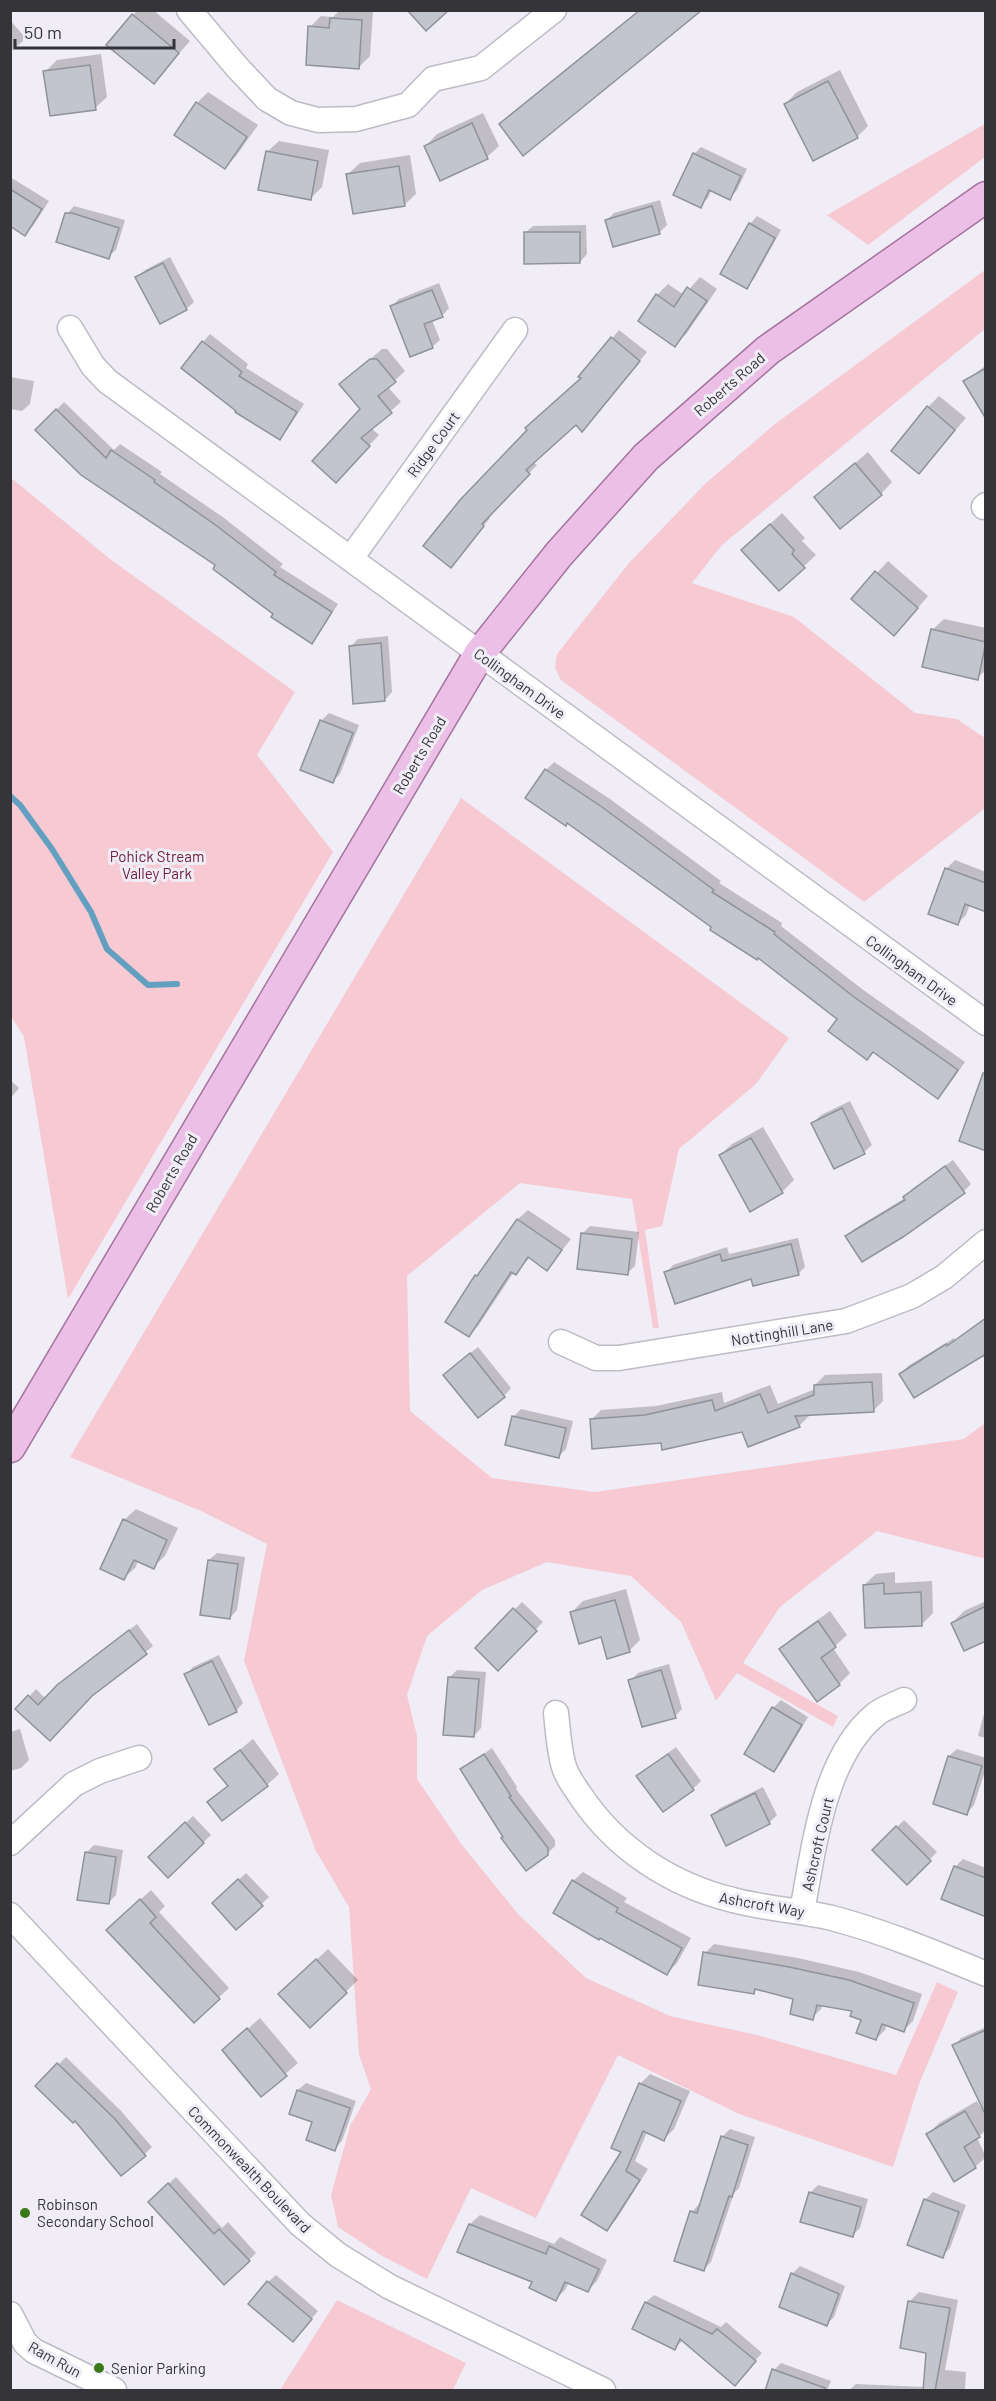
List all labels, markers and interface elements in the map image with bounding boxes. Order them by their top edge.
scale bar [15,12,174,50]
text: 50 m [24,21,62,43]
street label: Roberts Road [690,348,768,420]
street label: Ridge Court [403,408,463,480]
street label: Collingham Drive [471,644,569,722]
street label: Roberts Road [389,713,449,797]
park label: Pohick Stream Valley Park [110,847,204,882]
street label: Collingham Drive [863,931,961,1009]
street label: Roberts Road [141,1130,201,1216]
street label: Nottinghill Lane [730,1315,834,1349]
street label: Ashcroft Court [797,1795,837,1893]
street label: Ashcroft Way [718,1888,806,1920]
street label: Commonwealth Boulevard [185,2102,315,2236]
place label: Robinson Secondary School [37,2195,154,2230]
marker: Robinson Secondary School [18,2206,32,2220]
street label: Ram Run [25,2337,85,2381]
place label: Senior Parking [111,2359,206,2377]
marker: Senior Parking [92,2361,106,2375]

